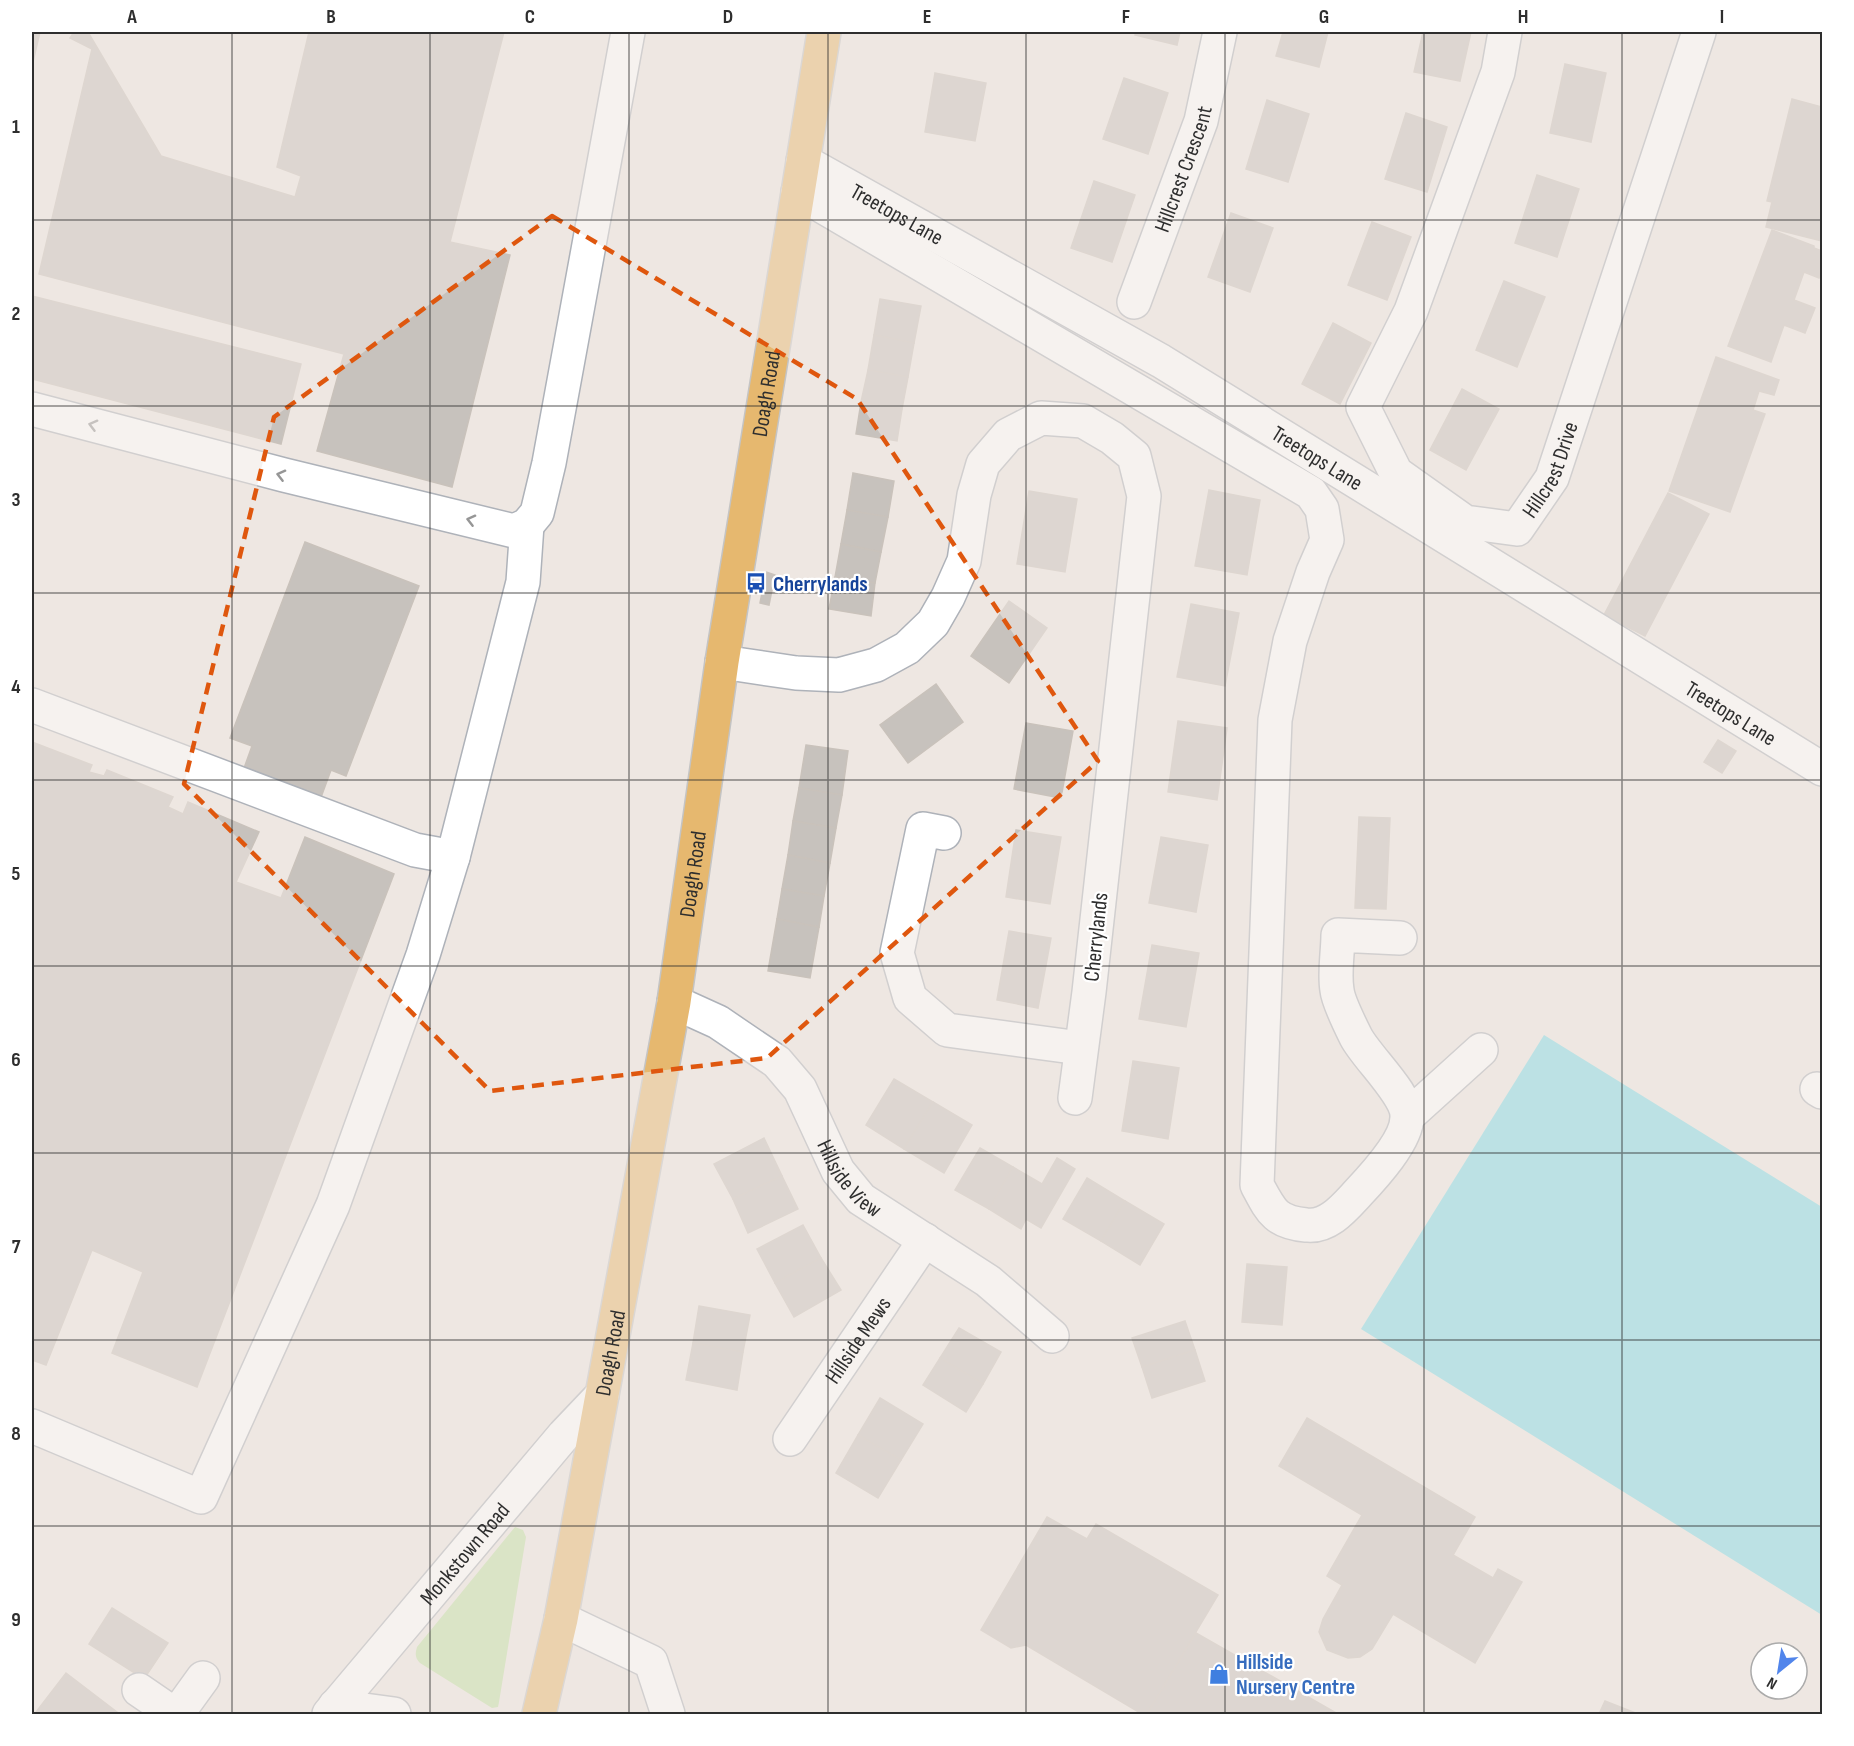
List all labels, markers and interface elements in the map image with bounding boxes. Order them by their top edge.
text: A [126,5,137,29]
text: B [326,5,336,29]
text: C [525,5,535,29]
text: D [723,5,733,29]
text: E [923,5,931,29]
text: F [1122,5,1130,29]
text: G [1319,5,1329,29]
text: H [1518,5,1528,29]
text: I [1720,5,1724,29]
street label: Hillcrest Crescent [1149,103,1219,236]
text: 1 [12,115,20,139]
street label: Treetops Lane [845,178,948,252]
text: 2 [12,302,20,326]
street label: Doagh Road [747,349,787,439]
street label: Hillcrest Drive [1517,418,1585,523]
one-way arrow [88,420,98,433]
street label: Treetops Lane [1266,421,1367,497]
one-way arrow [277,469,287,482]
text: 3 [12,488,21,512]
one-way arrow [466,515,476,528]
bus stop icon: Cherrylands [744,571,768,595]
place label: Cherrylands [773,571,868,598]
text: 4 [11,675,21,699]
street label: Treetops Lane [1680,676,1781,752]
street label: Doagh Road [674,829,713,919]
text: 5 [12,862,21,886]
street label: Cherrylands [1078,891,1115,983]
text: 6 [11,1048,21,1072]
street label: Hillside View [810,1136,886,1224]
text: 7 [12,1235,21,1259]
street label: Hillside Mews [820,1292,898,1389]
street label: Doagh Road [590,1308,632,1398]
text: 8 [11,1422,21,1446]
street label: Monkstown Road [415,1498,516,1611]
text: 9 [11,1608,21,1632]
north arrow [1749,1641,1809,1701]
place label: Hillside Nursery Centre [1236,1649,1355,1701]
shop icon: Hillside Nursery Centre [1207,1662,1231,1686]
text: N [1764,1672,1781,1693]

